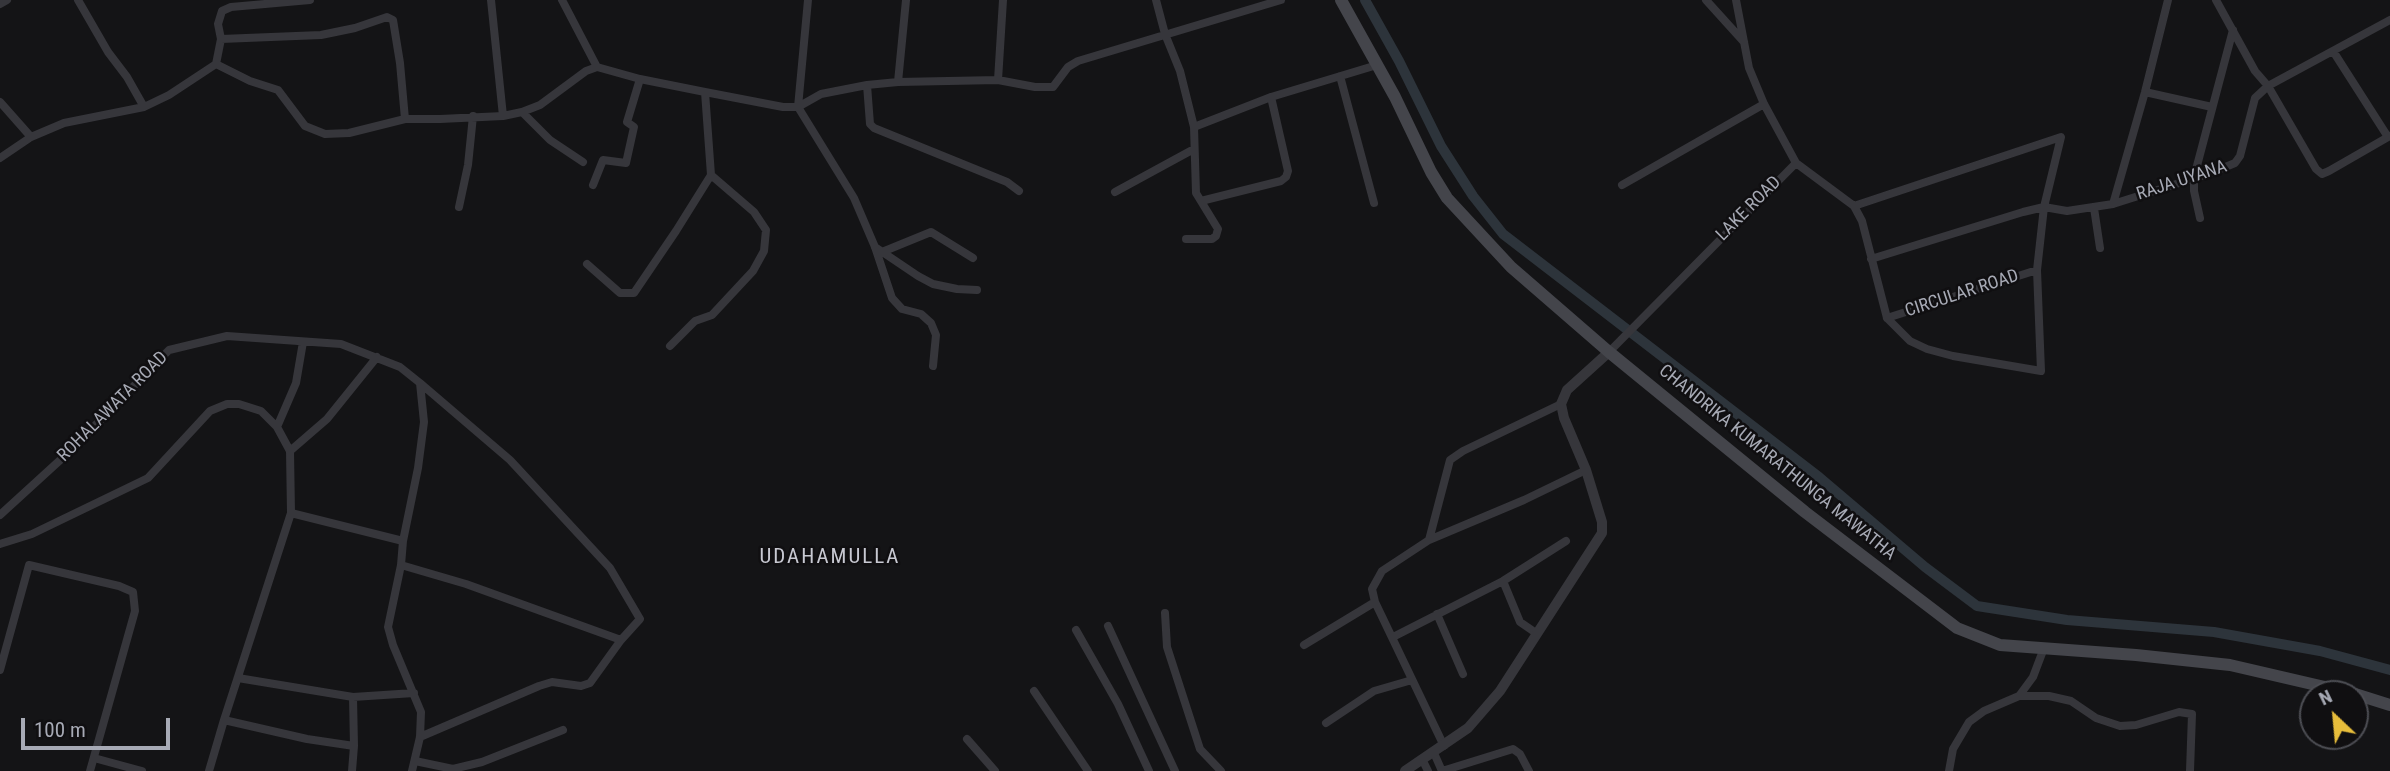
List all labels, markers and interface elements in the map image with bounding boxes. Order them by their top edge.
street label: RAJA UYANA [2134,156,2230,206]
street label: LAKE ROAD [1712,172,1786,246]
street label: CIRCULAR ROAD [1902,265,2022,323]
street label: ROHALAWATA ROAD [53,347,173,467]
street label: CHANDRIKA KUMARATHUNGA MAWATHA [1654,361,1900,565]
district label: UDAHAMULLA [761,545,899,571]
north arrow [2299,680,2369,750]
text: N [2315,685,2336,710]
scale bar [24,704,173,748]
text: 100 m [34,718,86,742]

